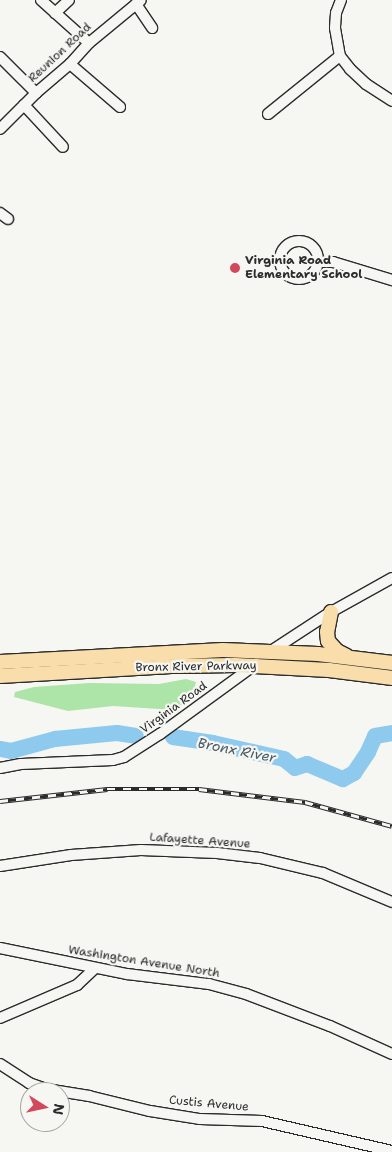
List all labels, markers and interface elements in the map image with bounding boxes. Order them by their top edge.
street label: Reunion Road [26,20,94,86]
place label: Virginia Road Elementary School [245,254,362,282]
marker: Virginia Road Elementary School [229,262,241,274]
street label: Bronx River Parkway [135,659,257,675]
street label: Virginia Road [138,679,210,737]
water label: Bronx River [196,734,278,766]
street label: Lafayette Avenue [149,830,251,852]
street label: Washington Avenue North [67,943,221,981]
north arrow [20,1082,70,1132]
street label: Custis Avenue [169,1093,249,1115]
text: N [49,1102,69,1116]

